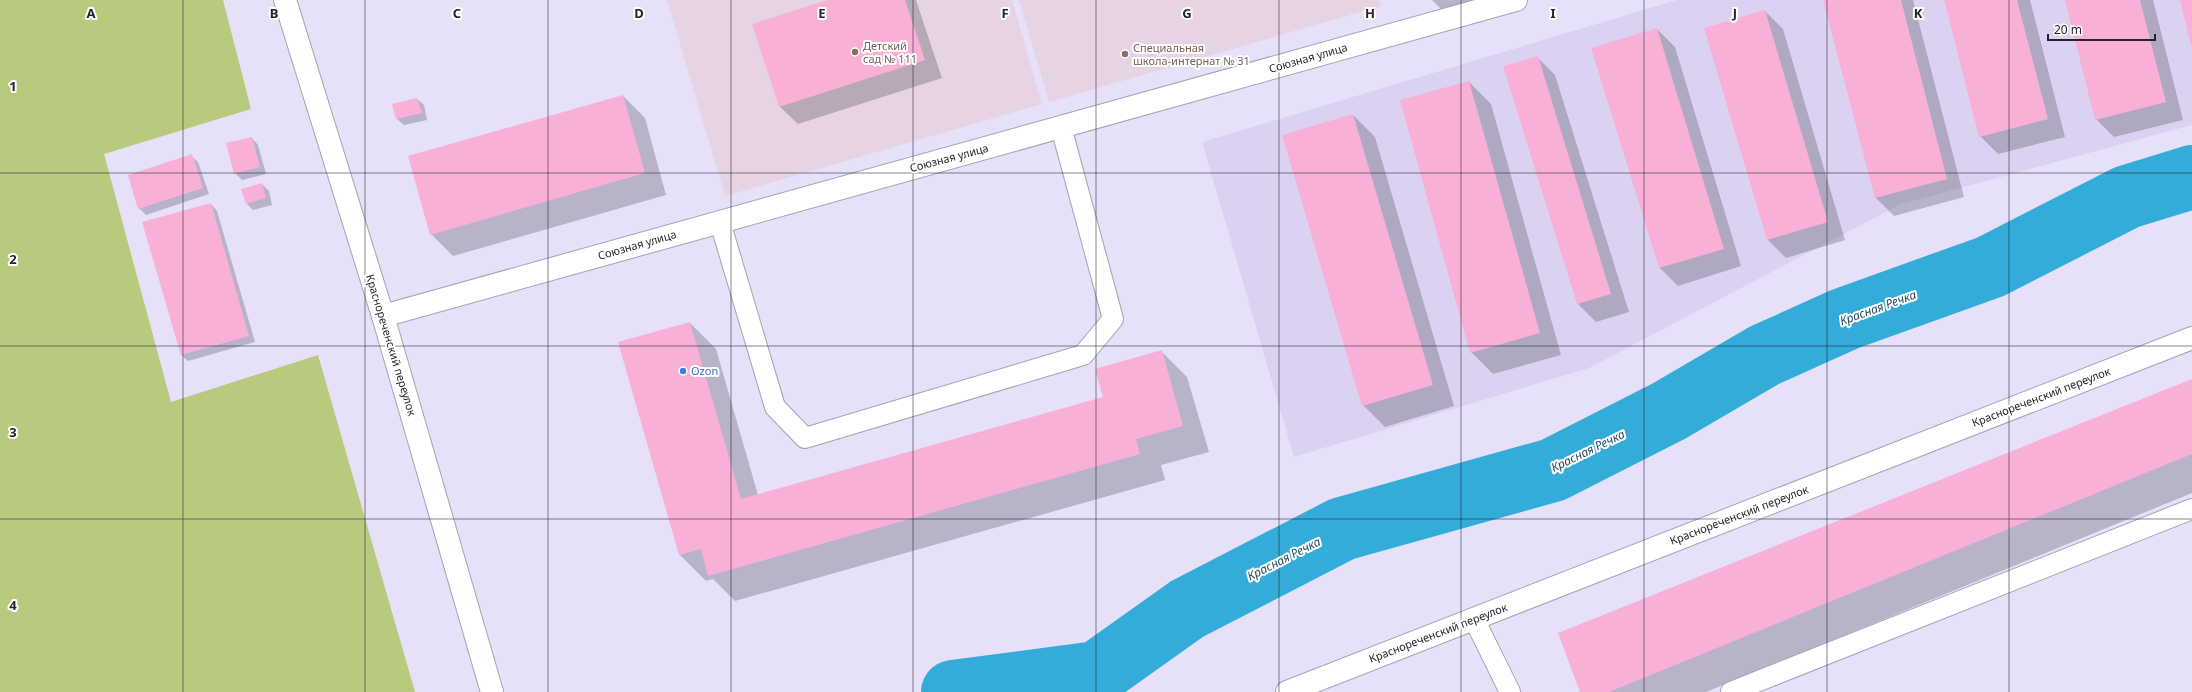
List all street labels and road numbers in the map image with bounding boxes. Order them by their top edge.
street label: Союзная улица [1267,39,1349,76]
street label: Союзная улица [908,140,990,175]
street label: Союзная улица [596,226,678,263]
street label: Краснореченский переулок [363,272,420,418]
street label: Краснореченский переулок [1969,363,2112,430]
street label: Краснореченский переулок [1667,481,1810,548]
street label: Краснореченский переулок [1366,599,1509,666]

